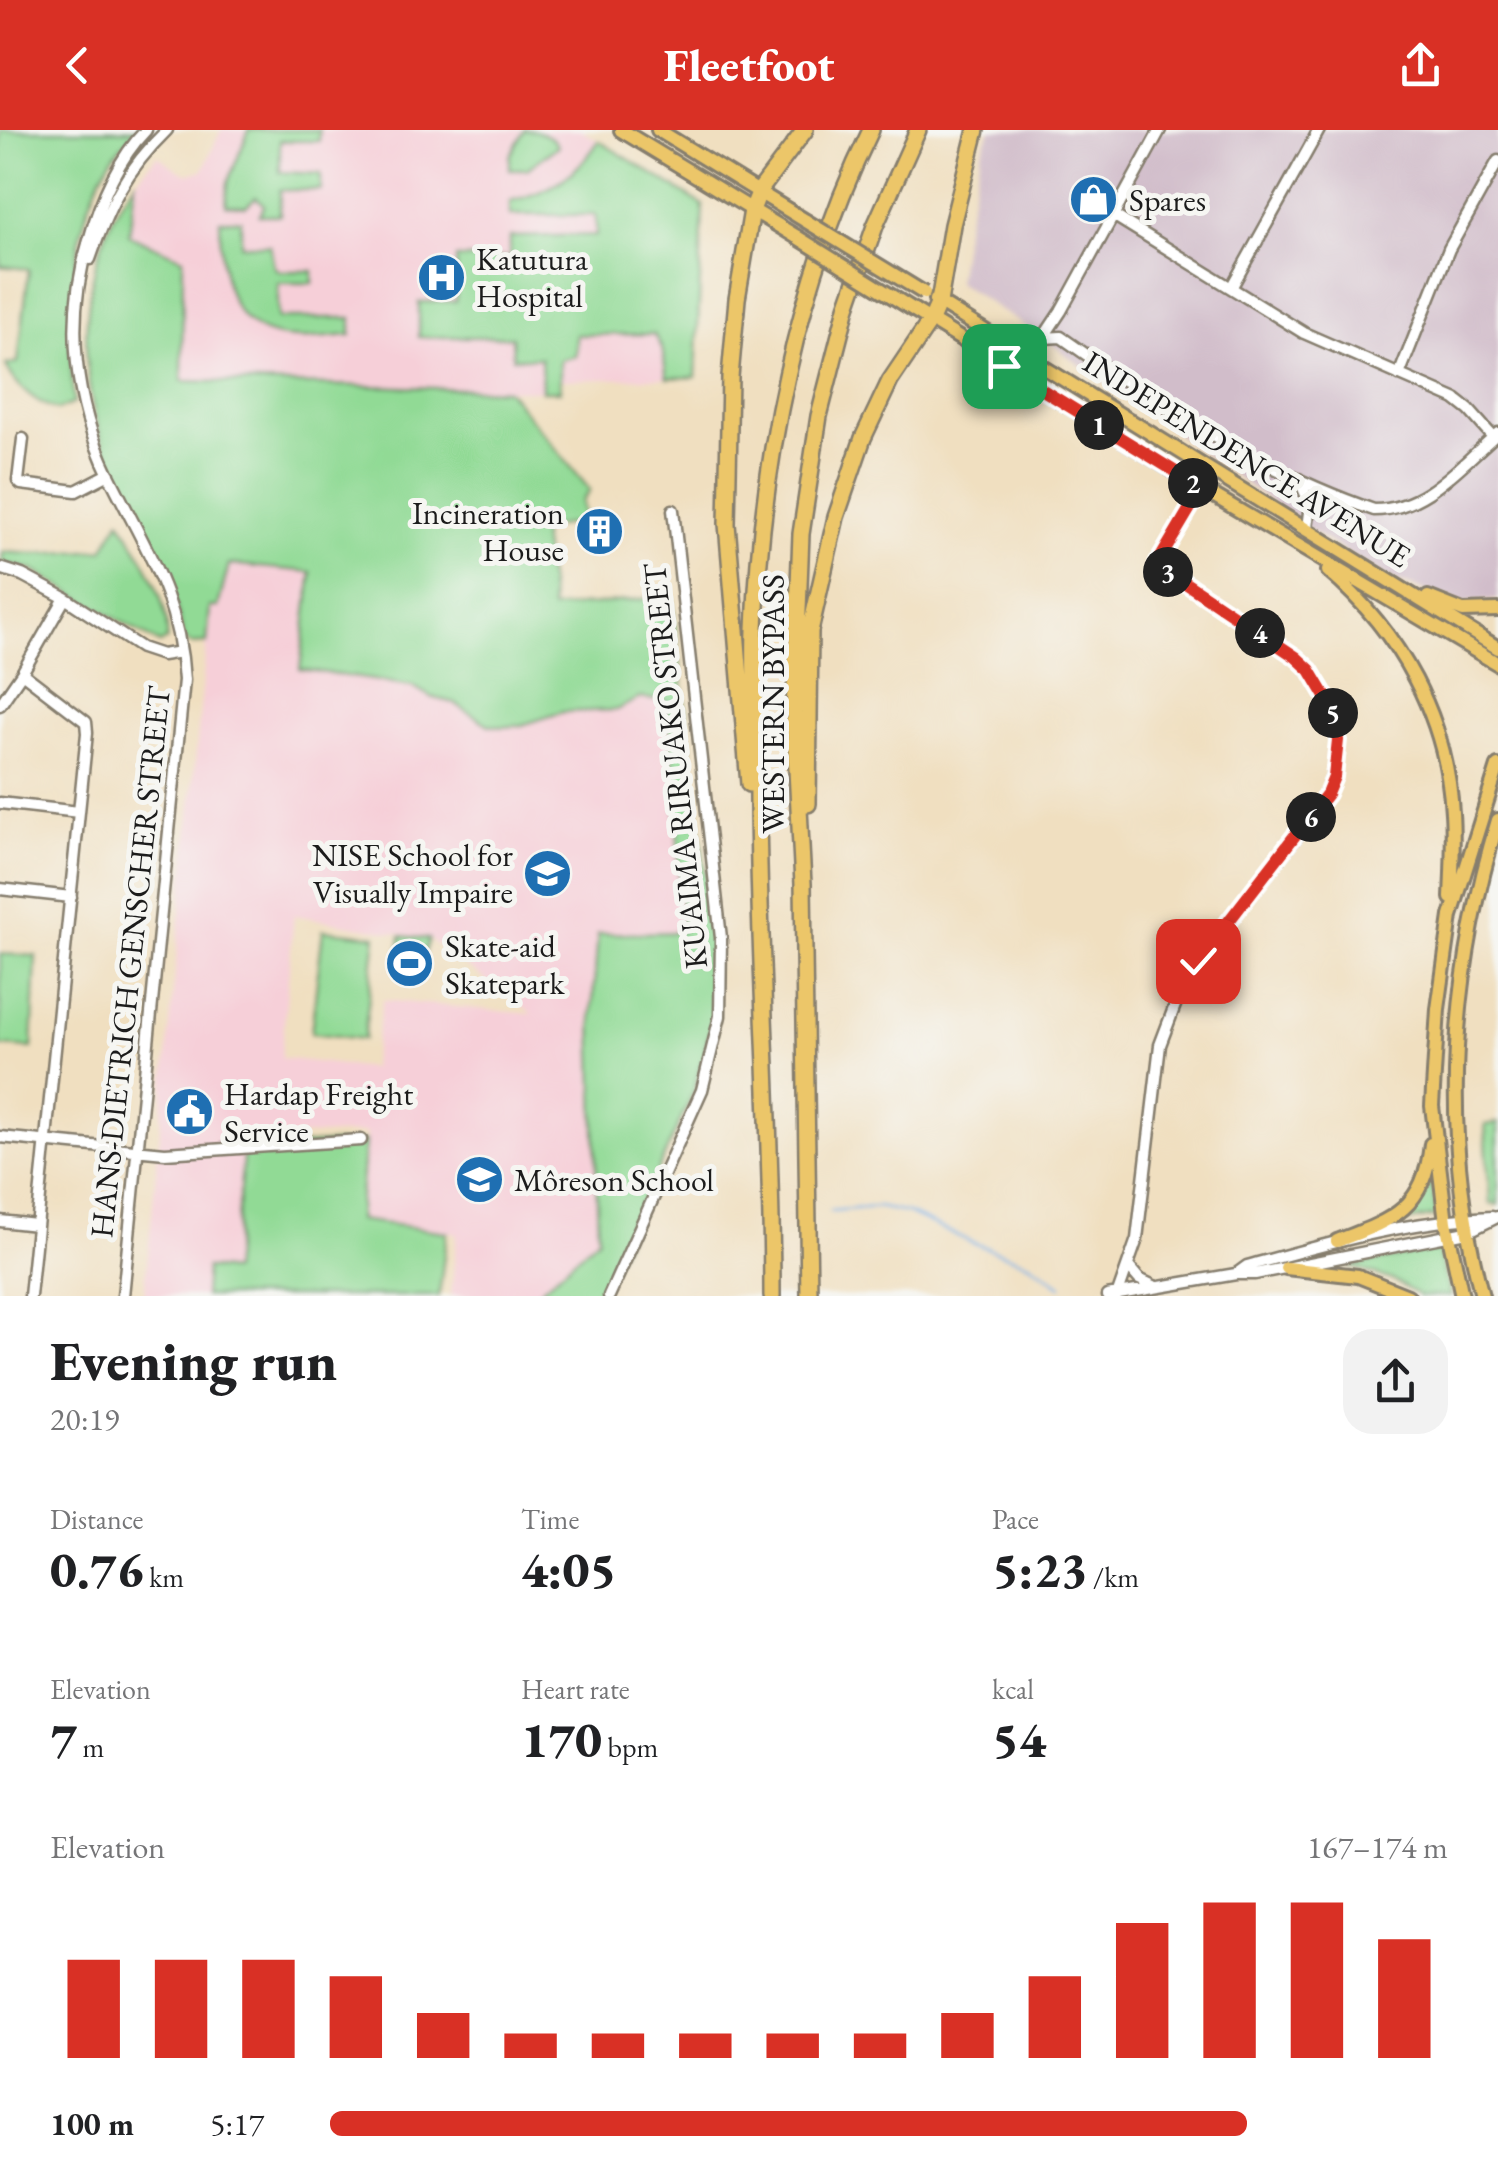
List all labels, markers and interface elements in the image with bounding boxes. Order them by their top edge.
text: Fleetfoot [664,36,834,94]
icon: back [50,38,105,93]
icon: share [1393,38,1448,93]
shop icon: Spares [1068,174,1120,226]
place label: Spares [1129,179,1206,221]
place label: Katutura Hospital [476,238,588,317]
hospital icon: Katutura Hospital [415,251,467,303]
pin [962,324,1047,409]
icon: arrive [977,339,1032,394]
street label: INDEPENDENCE AVENUE [1075,341,1419,577]
pin: 1 [1074,400,1124,450]
text: 1 [1092,407,1106,443]
pin: 2 [1168,458,1218,508]
text: 2 [1186,465,1200,501]
place label: Incineration House [412,492,564,571]
building icon: Incineration House [573,505,625,557]
pin: 3 [1143,547,1193,597]
text: 3 [1161,554,1175,590]
street label: KUAIMA RIRUAKO STREET [633,561,717,971]
street label: WESTERN BYPASS [752,574,794,834]
pin: 4 [1235,608,1285,658]
text: 4 [1253,615,1267,651]
street label: HANS-DIETRICH GENSCHER STREET [80,684,180,1240]
pin: 5 [1308,688,1358,738]
text: 5 [1326,695,1340,731]
pin: 6 [1286,792,1336,842]
text: 6 [1304,799,1318,835]
place label: NISE School for Visually Impaire [312,834,513,913]
school or university icon: NISE School for Visually Impaire [522,847,574,899]
pin [1156,919,1241,1004]
place label: Skate-aid Skatepark [445,925,566,1004]
icon: check [1171,934,1226,989]
sports icon: Skate-aid Skatepark [384,938,436,990]
place label: Hardap Freight Service [224,1073,413,1152]
public building icon: Hardap Freight Service [163,1086,215,1138]
school or university icon: Môreson School [453,1154,505,1206]
place label: Môreson School [514,1159,714,1201]
text: Evening run [50,1325,337,1396]
button: share [1343,1329,1448,1434]
text: 20:19 [50,1398,119,1440]
text: Distance [50,1501,144,1537]
text: Time [521,1501,579,1537]
text: Pace [992,1501,1039,1537]
text: 0.76 [50,1537,144,1602]
text: 4:05 [521,1537,616,1602]
text: 5:23 [992,1537,1087,1602]
text: km [144,1559,184,1595]
text: /km [1087,1559,1139,1595]
text: Elevation [50,1671,151,1707]
text: Heart rate [521,1671,630,1707]
text: kcal [992,1671,1034,1707]
text: 7 [50,1707,77,1772]
text: 170 [521,1707,602,1772]
text: 54 [992,1707,1046,1772]
text: m [77,1729,104,1765]
text: bpm [602,1729,658,1765]
text: Elevation [50,1826,165,1868]
text: 167–174 m [1307,1826,1448,1868]
text: 100 m [50,2103,134,2145]
text: 5:17 [210,2103,264,2145]

